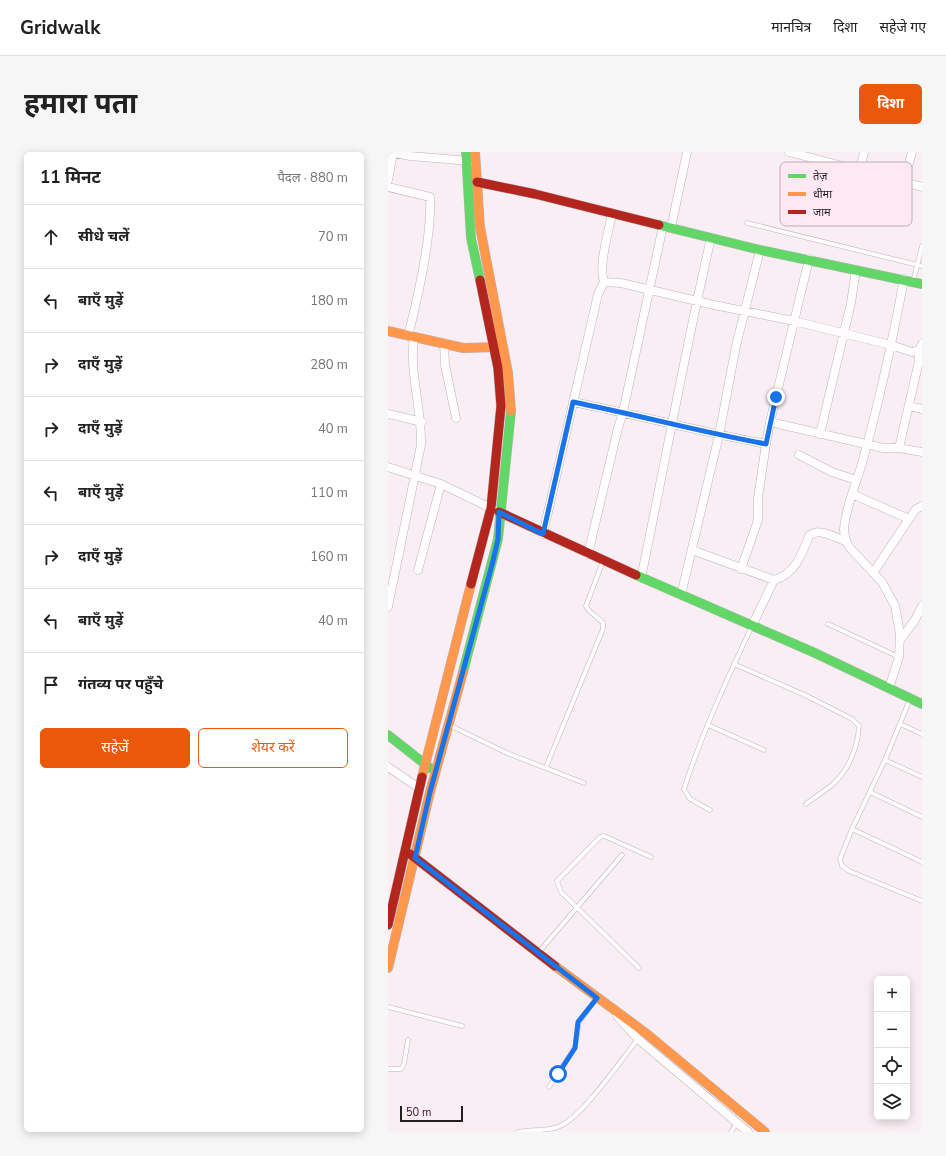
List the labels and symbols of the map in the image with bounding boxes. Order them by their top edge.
legend [780,162,912,226]
text: तेज़ [813,169,828,184]
text: धीमा [813,187,832,202]
text: जाम [813,205,831,220]
route end [767,388,785,406]
route start [549,1065,567,1083]
scale bar [400,1104,463,1123]

